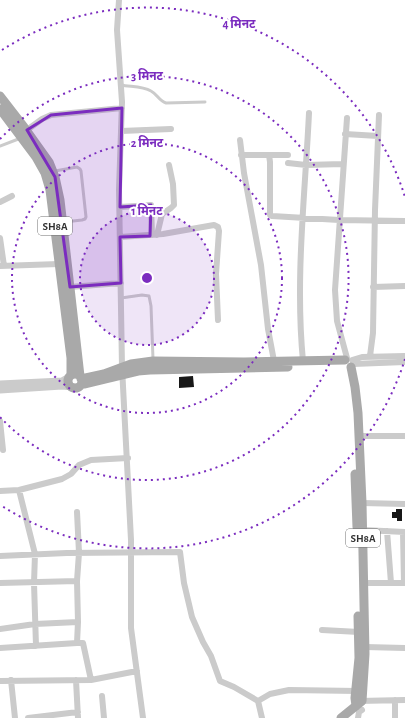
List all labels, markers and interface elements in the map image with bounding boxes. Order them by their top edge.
text: 4 मिनट [222,16,256,30]
text: 3 मिनट [131,68,164,82]
text: 2 मिनट [131,135,164,149]
text: 1 मिनट [131,203,163,217]
road number: SH8A [38,217,72,235]
centre of rings [140,271,154,285]
road number: SH8A [346,529,380,547]

